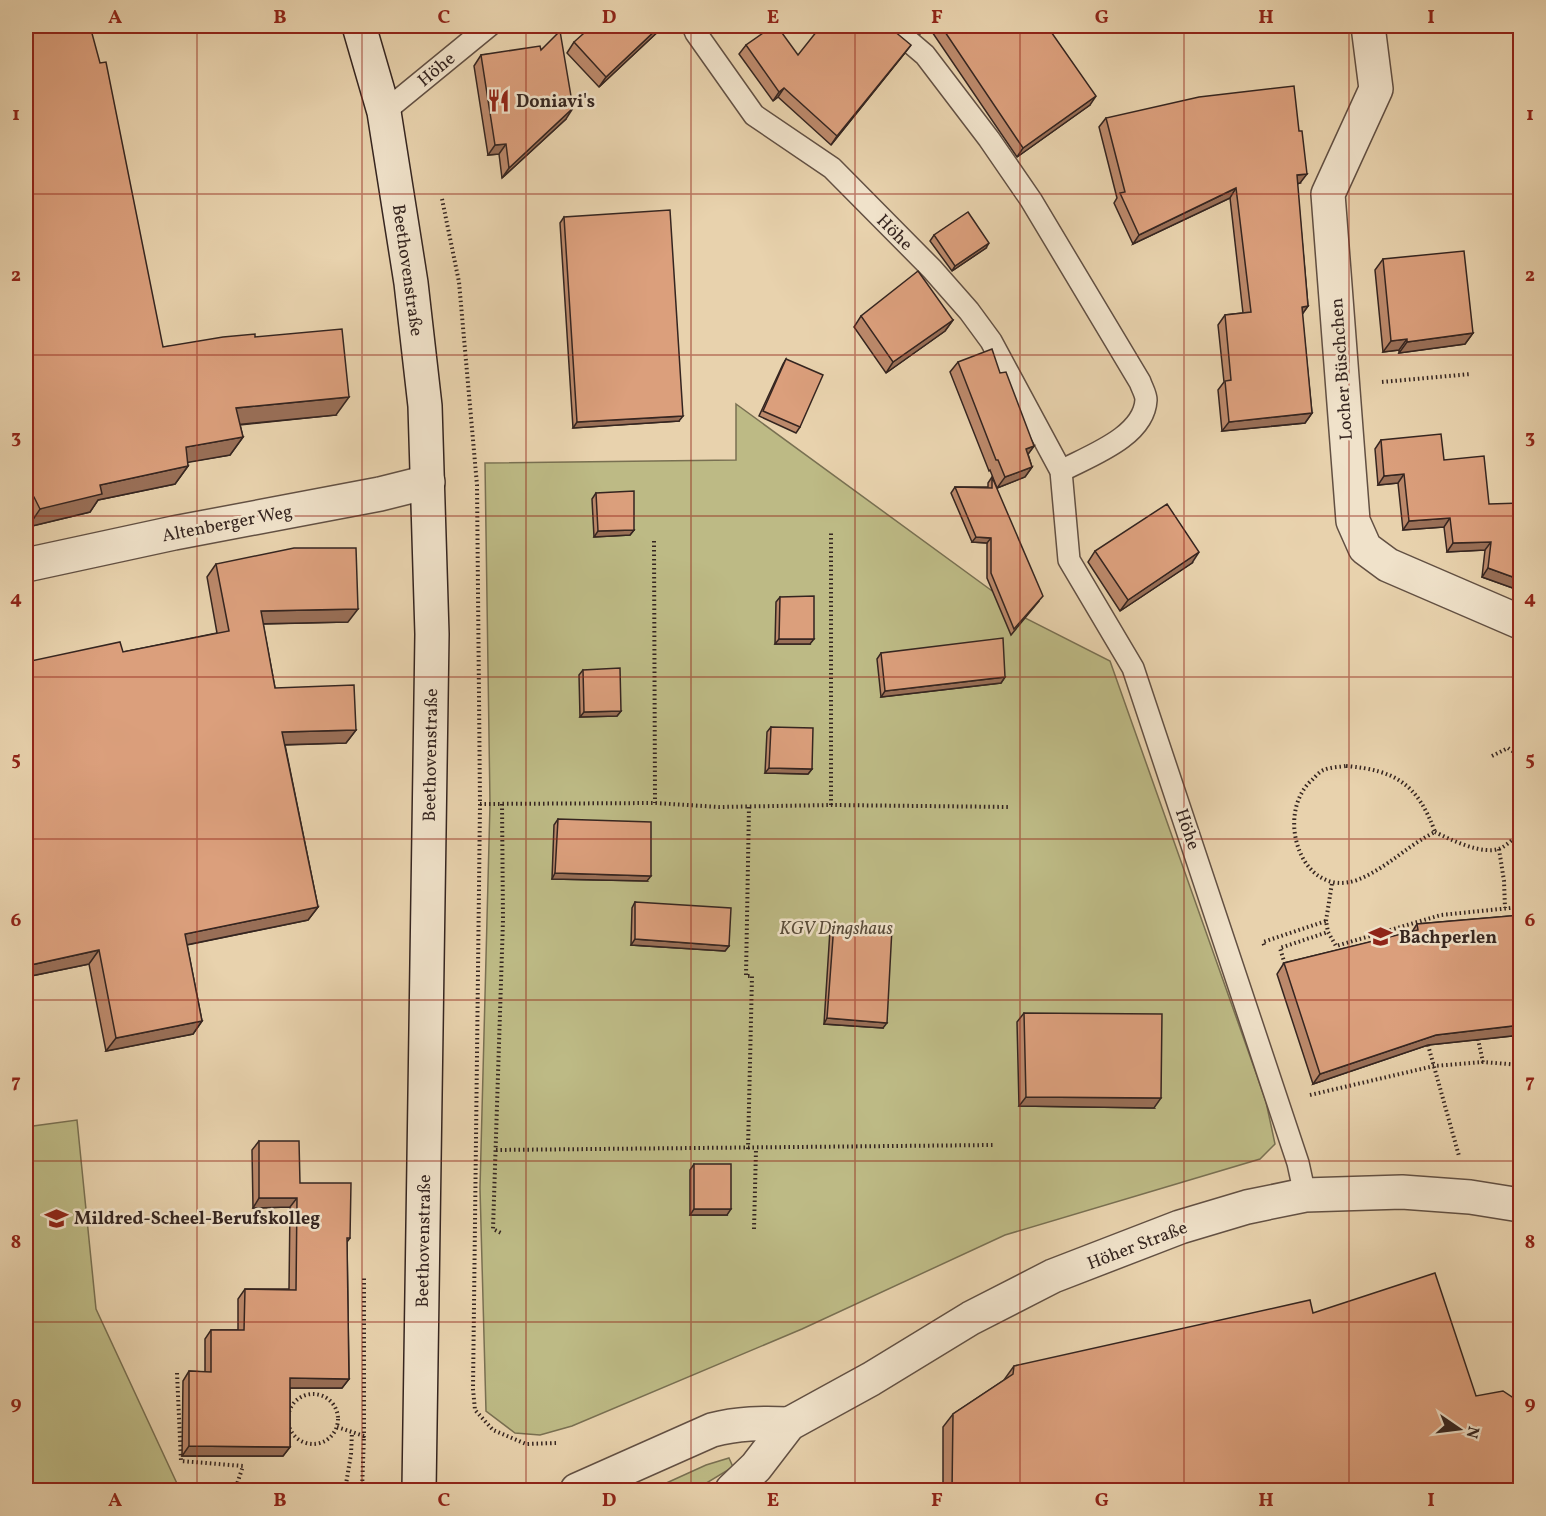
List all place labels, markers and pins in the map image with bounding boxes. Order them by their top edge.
restaurant icon: Doniavi's [485,88,511,114]
place label: Doniavi's [516,90,595,115]
school or university icon: Bachperlen [1368,924,1394,950]
place label: Bachperlen [1399,926,1497,951]
school or university icon: Mildred-Scheel-Berufskolleg [43,1205,69,1231]
place label: Mildred-Scheel-Berufskolleg [74,1207,320,1232]

